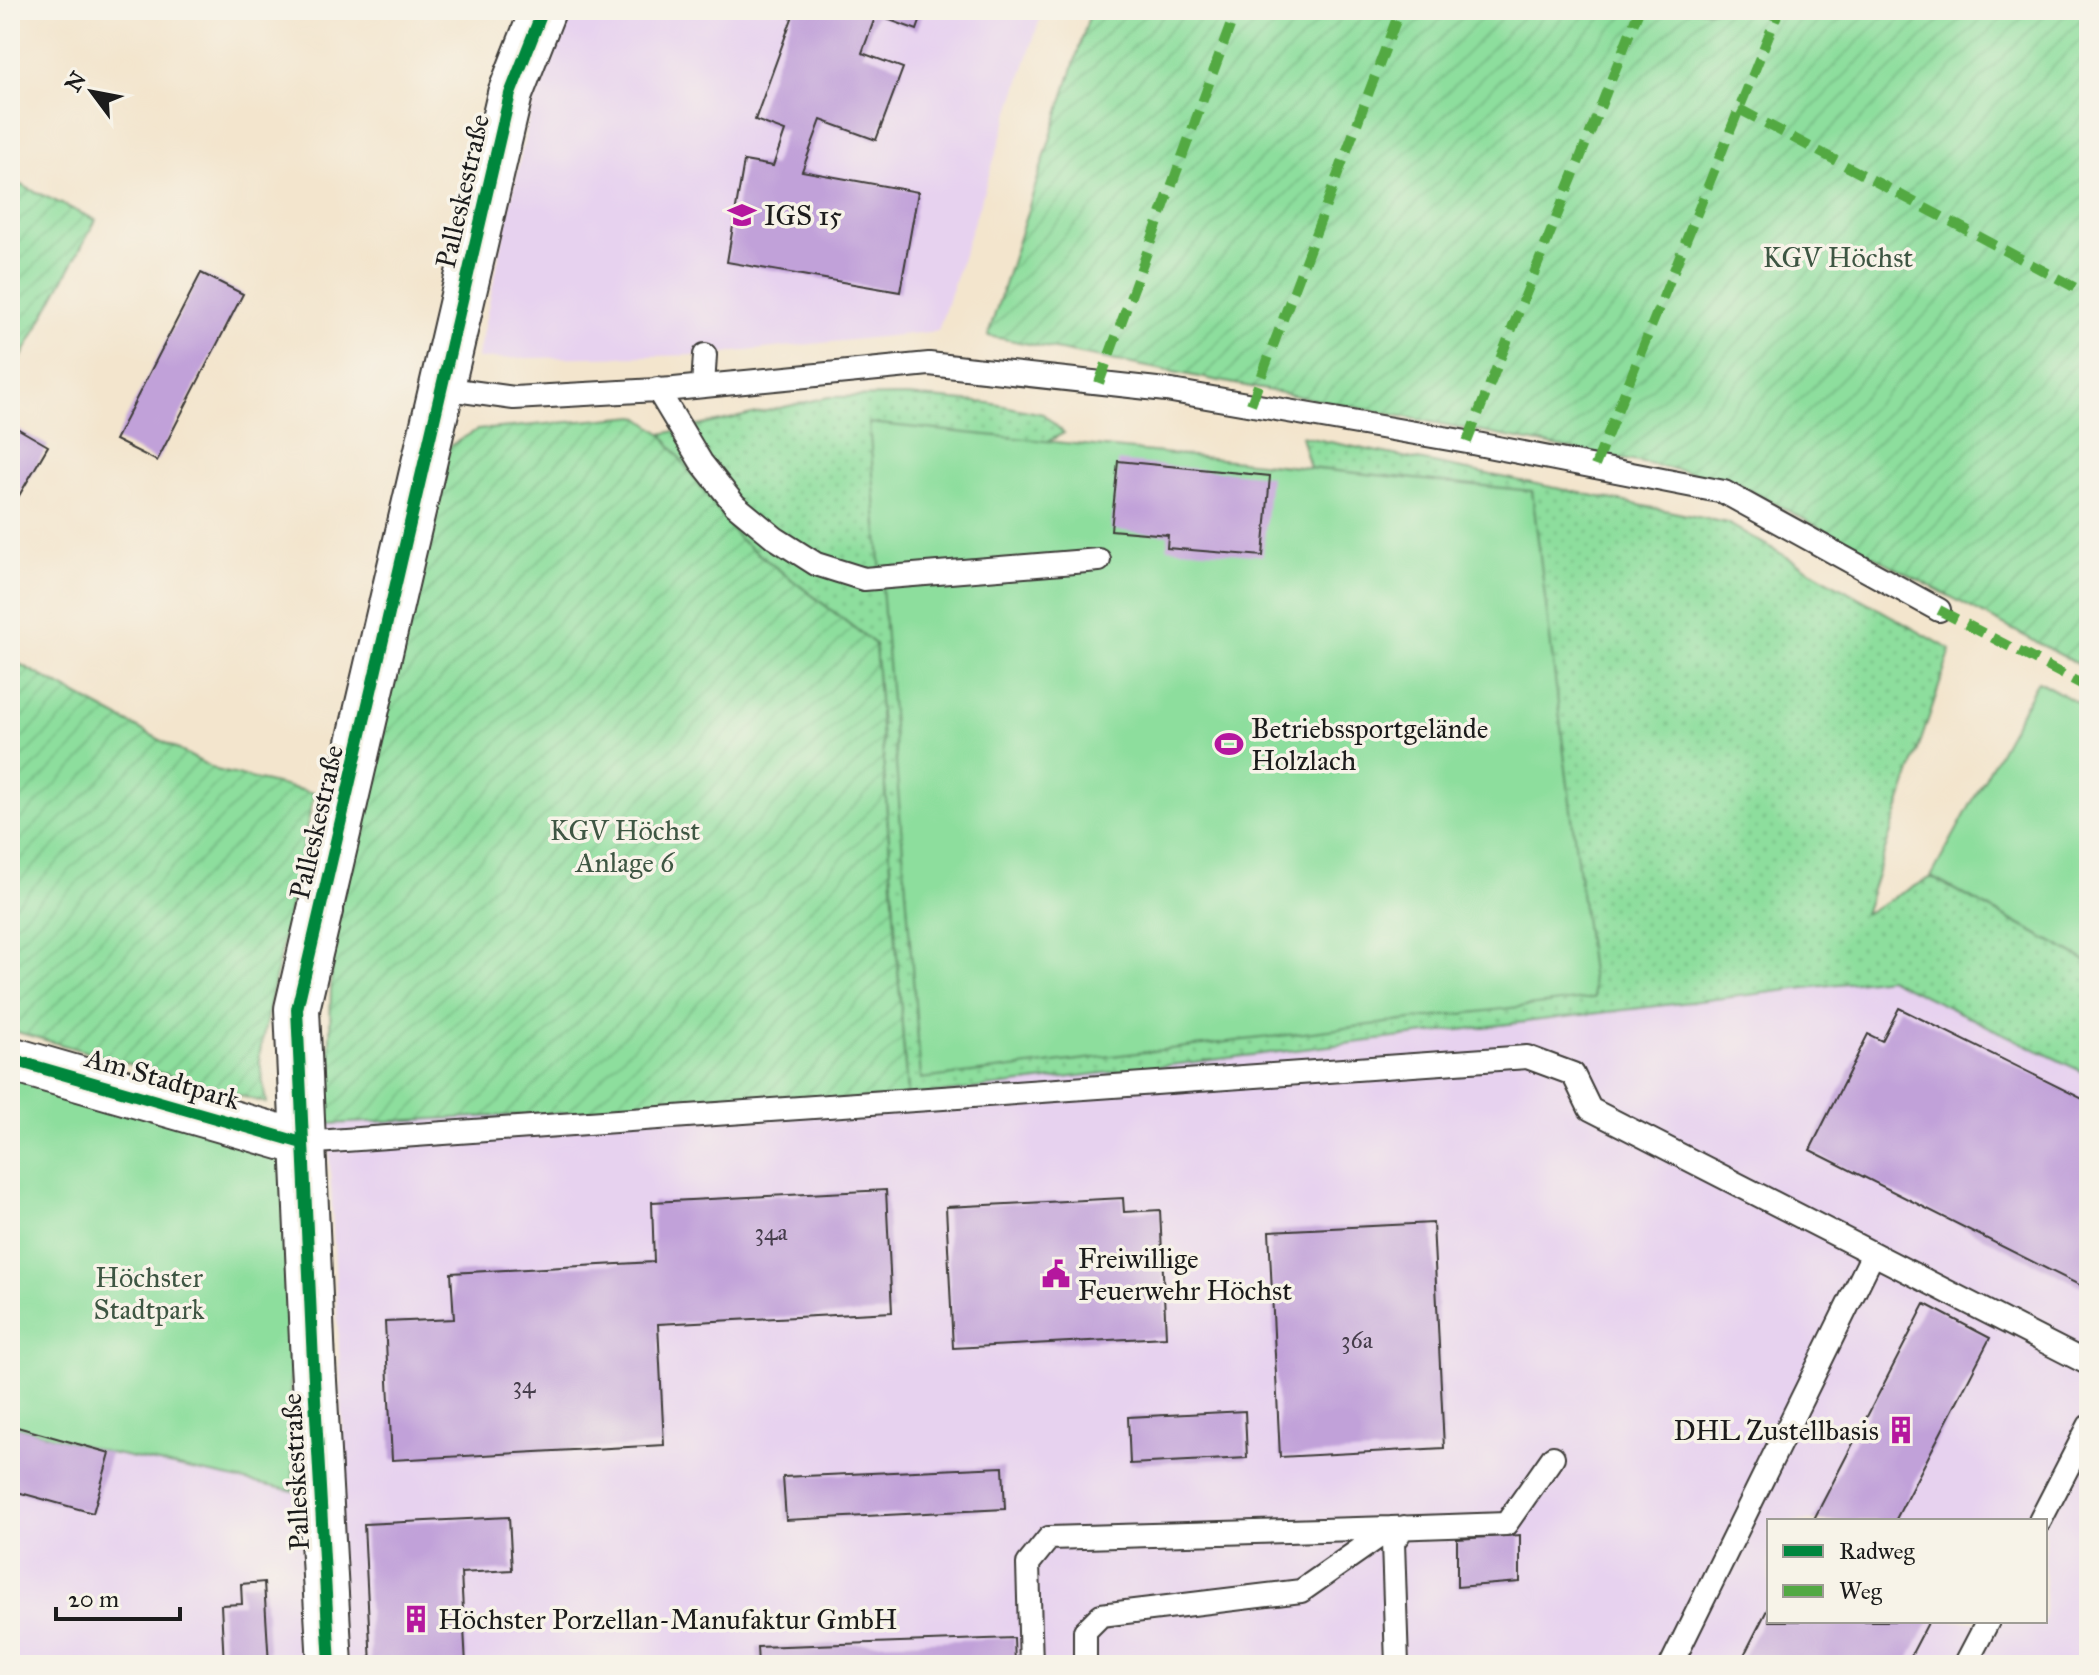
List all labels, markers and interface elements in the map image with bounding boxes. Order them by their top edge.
north arrow [52,52,132,132]
text: N [59,66,92,97]
street label: Palleskestraße [428,111,497,272]
place label: IGS 15 [764,198,842,233]
school or university icon: IGS 15 [727,200,757,230]
park label: KGV Höchst [1763,240,1913,275]
place label: Betriebssportgelände Holzlach [1251,711,1488,778]
sports icon: Betriebssportgelände Holzlach [1214,729,1244,759]
street label: Palleskestraße [282,742,351,903]
park label: KGV Höchst Anlage 6 [550,813,700,880]
street label: Am Stadtpark [81,1039,244,1117]
house number: 34a [754,1217,788,1247]
place label: Freiwillige Feuerwehr Höchst [1078,1241,1292,1308]
public building icon: Freiwillige Feuerwehr Höchst [1041,1259,1071,1289]
park label: Höchster Stadtpark [94,1260,204,1327]
house number: 36a [1341,1325,1374,1355]
house number: 34 [513,1370,536,1400]
street label: Palleskestraße [274,1393,317,1551]
place label: DHL Zustellbasis [1673,1413,1879,1448]
building icon: DHL Zustellbasis [1886,1415,1916,1445]
legend [1767,1519,2047,1623]
text: Radweg [1839,1536,1915,1566]
scale bar [56,1571,180,1621]
text: Weg [1839,1576,1883,1606]
text: 20 m [68,1584,119,1614]
place label: Höchster Porzellan-Manufaktur GmbH [438,1602,898,1637]
building icon: Höchster Porzellan-Manufaktur GmbH [401,1604,431,1634]

